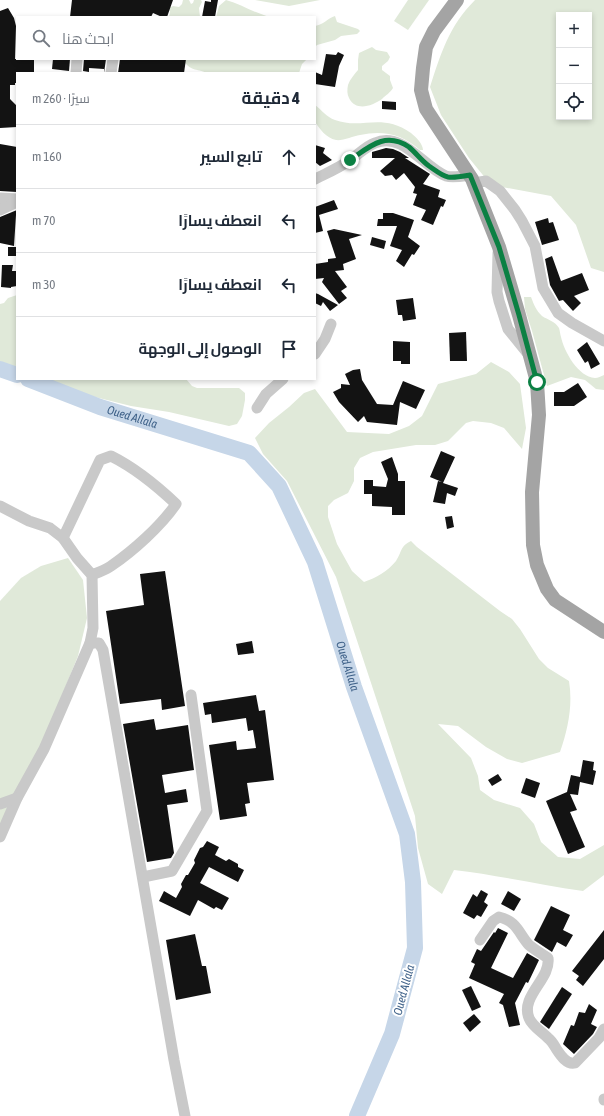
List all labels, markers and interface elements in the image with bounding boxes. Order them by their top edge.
map controls [556,12,592,120]
button: + [556,12,592,48]
search box [16,16,316,60]
icon: search [30,27,52,49]
text: ابحث هنا [62,30,114,47]
button: − [556,48,592,84]
button: locate [556,84,592,120]
text: 4 دقيقة [242,88,300,108]
text: سيرًا · 260 m [32,91,90,106]
icon: ahead [278,146,300,168]
text: تابع السير [200,148,262,165]
text: 160 m [32,149,62,164]
route end [341,151,359,169]
icon: left [278,210,300,232]
text: انعطف يسارًا [178,212,262,229]
text: 70 m [32,213,55,228]
icon: left [278,274,300,296]
text: انعطف يسارًا [178,276,262,293]
text: 30 m [32,277,55,292]
icon: arrive [278,338,300,360]
text: الوصول إلى الوجهة [138,340,262,357]
route start [528,373,546,391]
water label: Oued Allala [105,403,159,431]
water label: Oued Allala [333,639,362,694]
water label: Oued Allala [391,963,418,1017]

